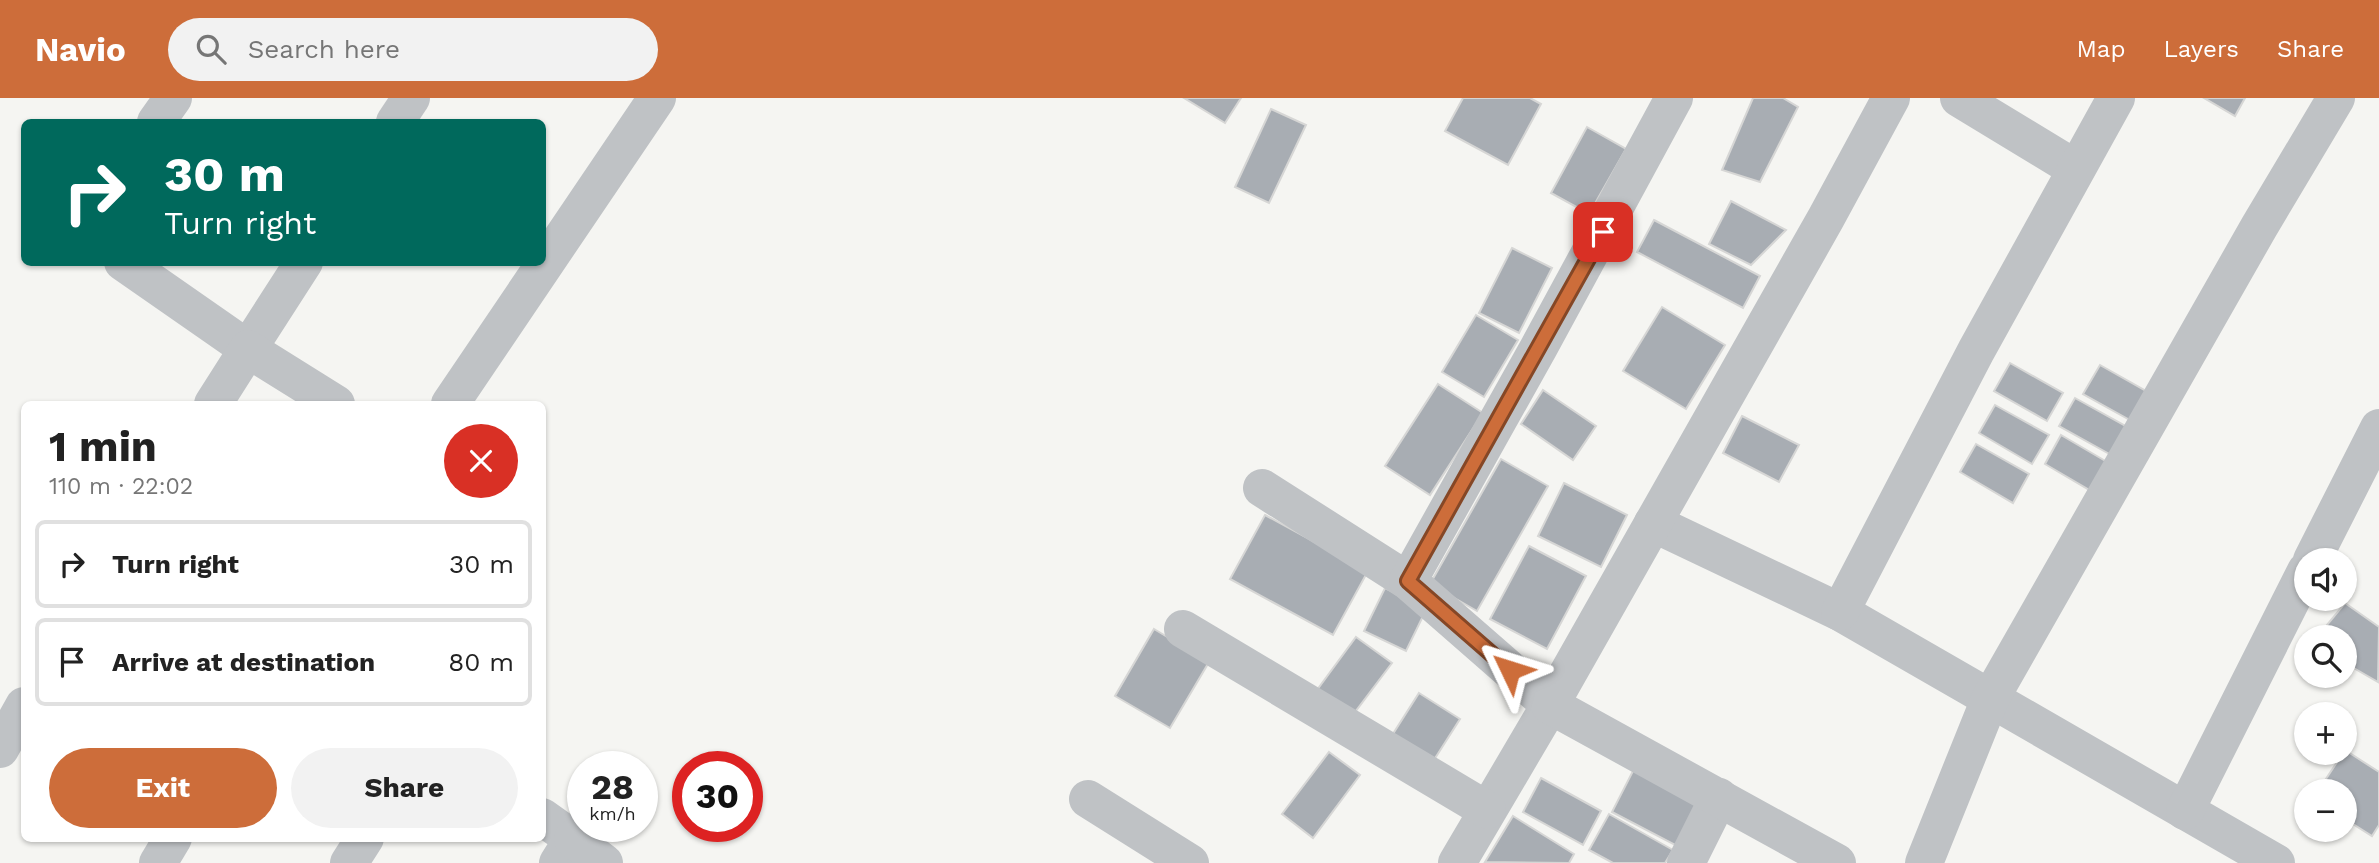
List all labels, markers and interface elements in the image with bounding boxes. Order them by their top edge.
search box [168,18,658,81]
text: Navio [35,30,126,69]
icon: search [192,30,230,68]
text: Search here [248,34,400,64]
text: Map [2077,35,2125,63]
text: Layers [2163,35,2239,63]
text: Share [2277,35,2344,63]
text: 30 m [164,145,285,203]
icon: right [49,147,140,238]
pin [1573,202,1633,262]
text: Turn right [164,204,316,242]
icon: arrive [1584,213,1622,251]
text: 1 min [49,422,157,471]
button: close [444,424,518,498]
text: 110 m · 22:02 [49,473,193,500]
icon: right [53,545,91,583]
map controls [2294,548,2357,842]
button: sound [2294,548,2357,611]
text: Turn right [112,549,239,579]
text: 30 m [449,549,514,579]
button: search [2294,625,2357,688]
position arrow [1473,633,1547,707]
icon: arrive [53,643,91,681]
text: Arrive at destination [112,647,375,677]
text: 80 m [448,647,514,677]
button: + [2294,702,2357,765]
button: Exit [49,748,277,828]
button: Share [291,748,518,828]
speed limit sign: 30 [672,751,763,842]
text: 28 [591,766,634,808]
button: − [2294,779,2357,842]
text: km/h [589,803,636,824]

